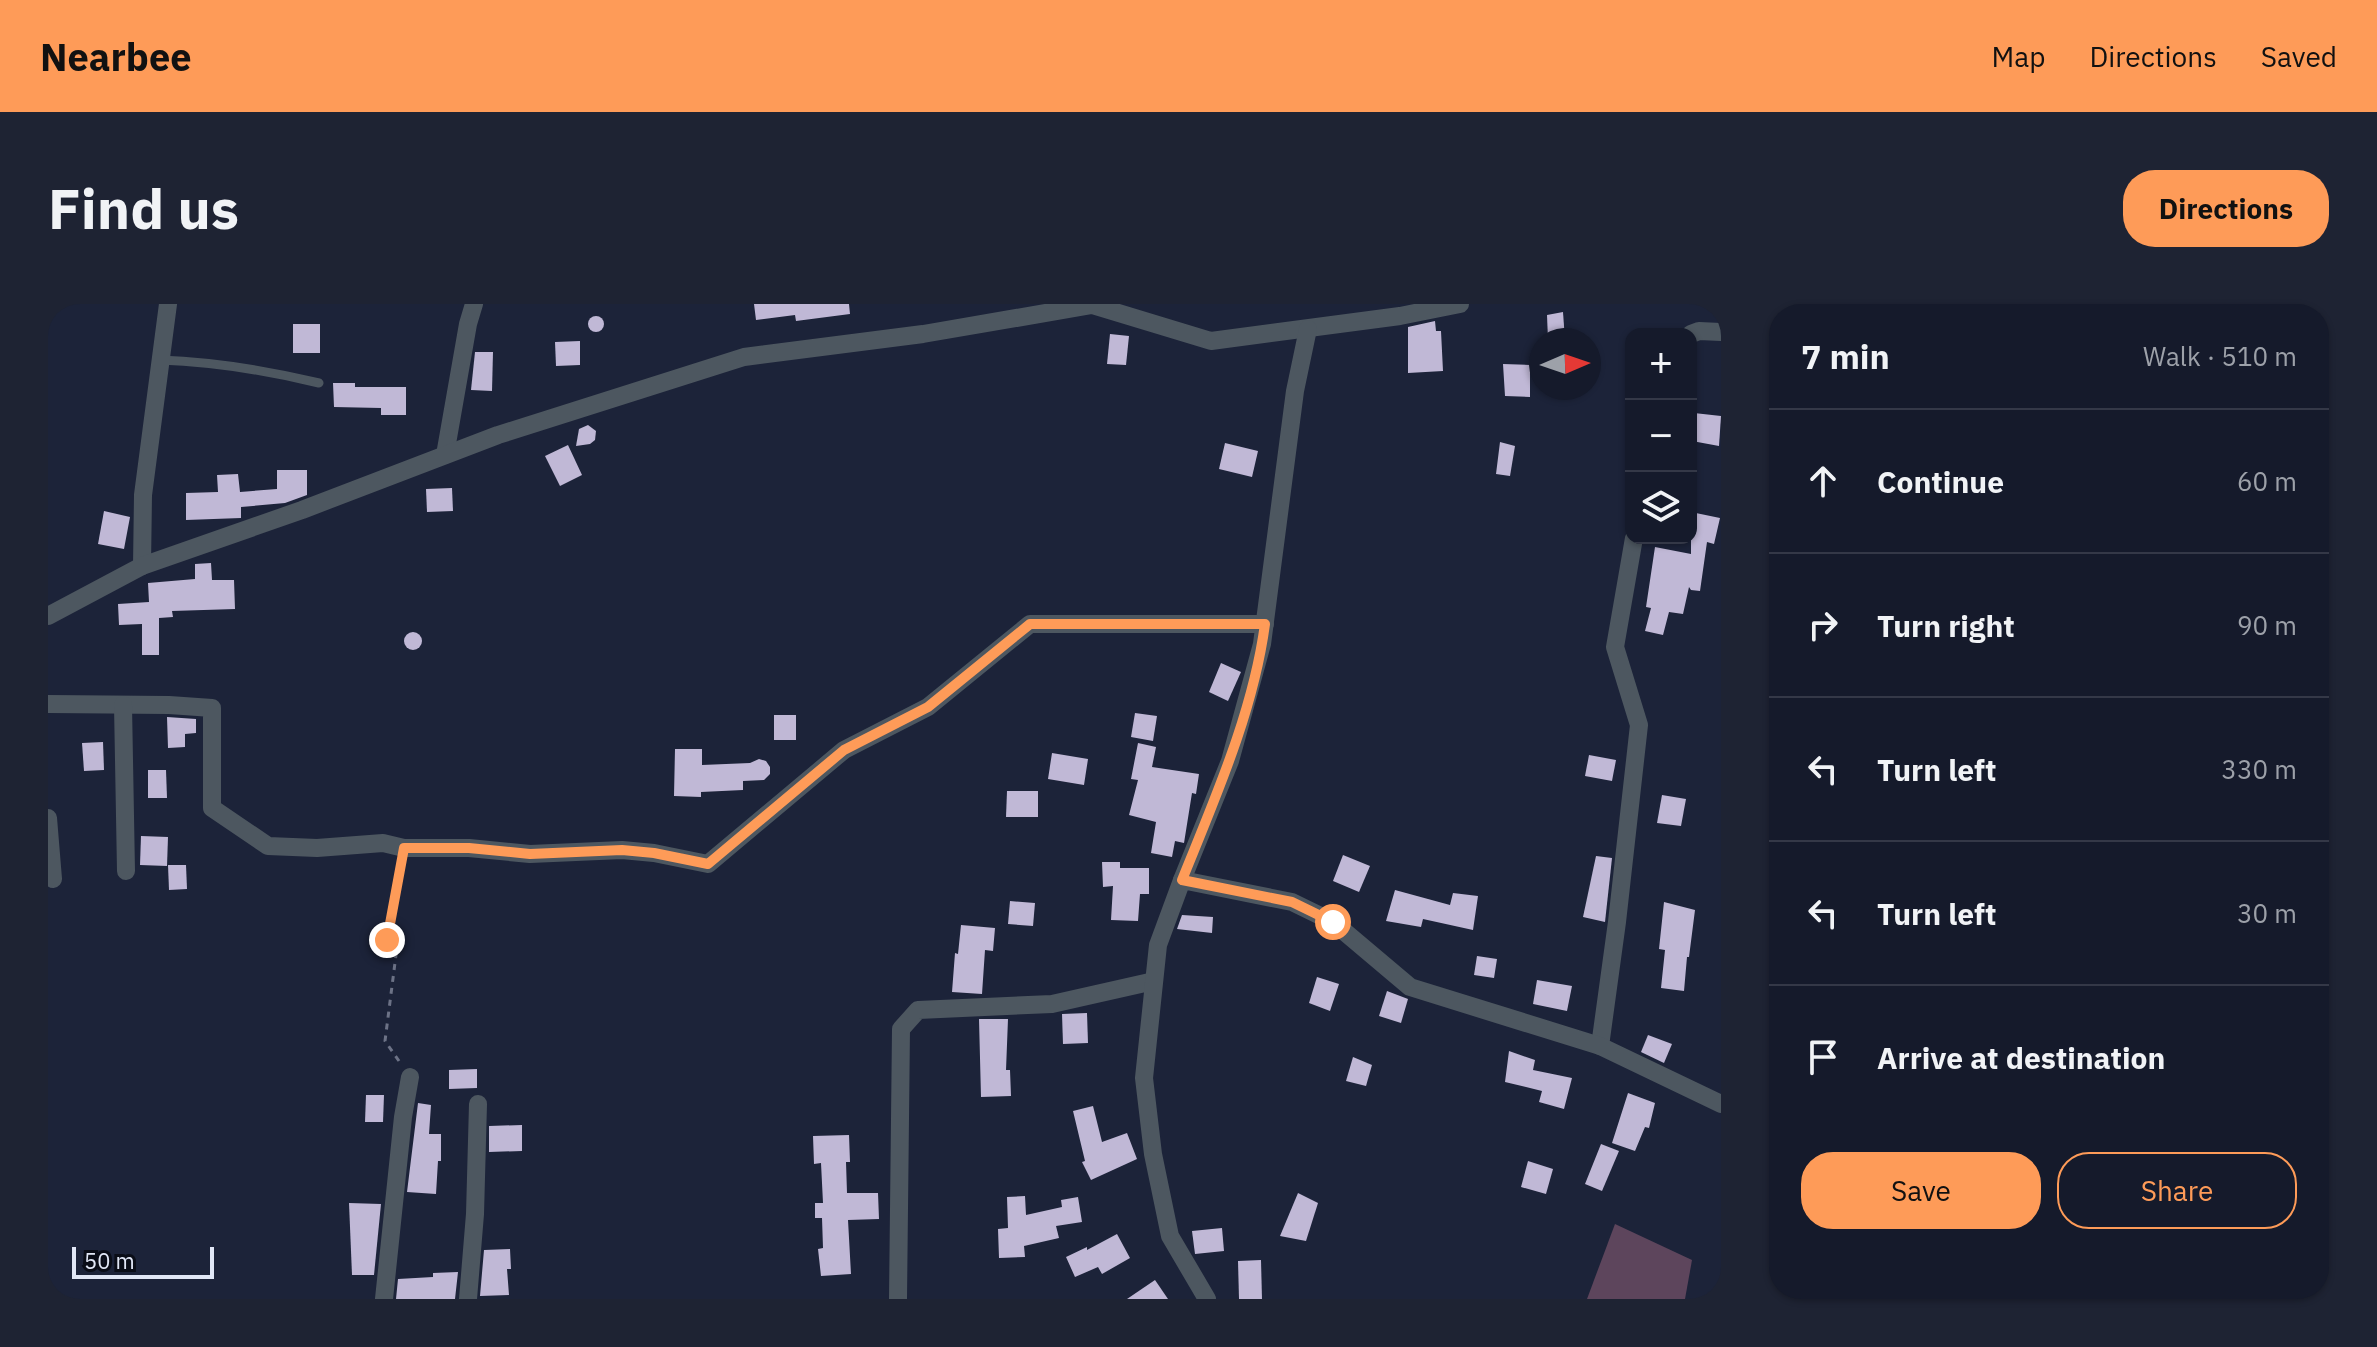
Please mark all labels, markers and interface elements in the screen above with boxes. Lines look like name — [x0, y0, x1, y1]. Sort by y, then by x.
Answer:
text: Nearbee — [40, 32, 192, 81]
text: Map — [1991, 38, 2045, 75]
text: Directions — [2089, 38, 2217, 75]
text: Saved — [2261, 38, 2337, 75]
button: Directions — [2123, 170, 2329, 247]
text: Find us — [48, 172, 239, 244]
north arrow — [1529, 328, 1601, 400]
map controls — [1625, 328, 1697, 544]
button: + — [1625, 328, 1697, 400]
text: 7 min — [1801, 334, 1890, 378]
text: Walk · 510 m — [2143, 339, 2297, 373]
button: − — [1625, 400, 1697, 472]
icon: ahead — [1801, 459, 1845, 503]
text: Continue — [1877, 462, 2004, 501]
text: 60 m — [2237, 464, 2297, 498]
button: layers — [1625, 472, 1697, 544]
icon: right — [1801, 603, 1845, 647]
text: Turn right — [1877, 606, 2015, 645]
text: 90 m — [2237, 608, 2297, 642]
icon: left — [1801, 747, 1845, 791]
text: Turn left — [1877, 750, 1996, 789]
text: 330 m — [2221, 752, 2297, 786]
icon: left — [1801, 891, 1845, 935]
text: Turn left — [1877, 894, 1996, 933]
text: 30 m — [2237, 896, 2297, 930]
route start — [1315, 904, 1351, 940]
route end — [369, 922, 405, 958]
icon: arrive — [1801, 1035, 1845, 1079]
text: Arrive at destination — [1877, 1038, 2165, 1077]
button: Save — [1801, 1152, 2041, 1229]
button: Share — [2057, 1152, 2297, 1229]
scale bar — [72, 1243, 214, 1279]
text: 50 m — [84, 1246, 135, 1275]

